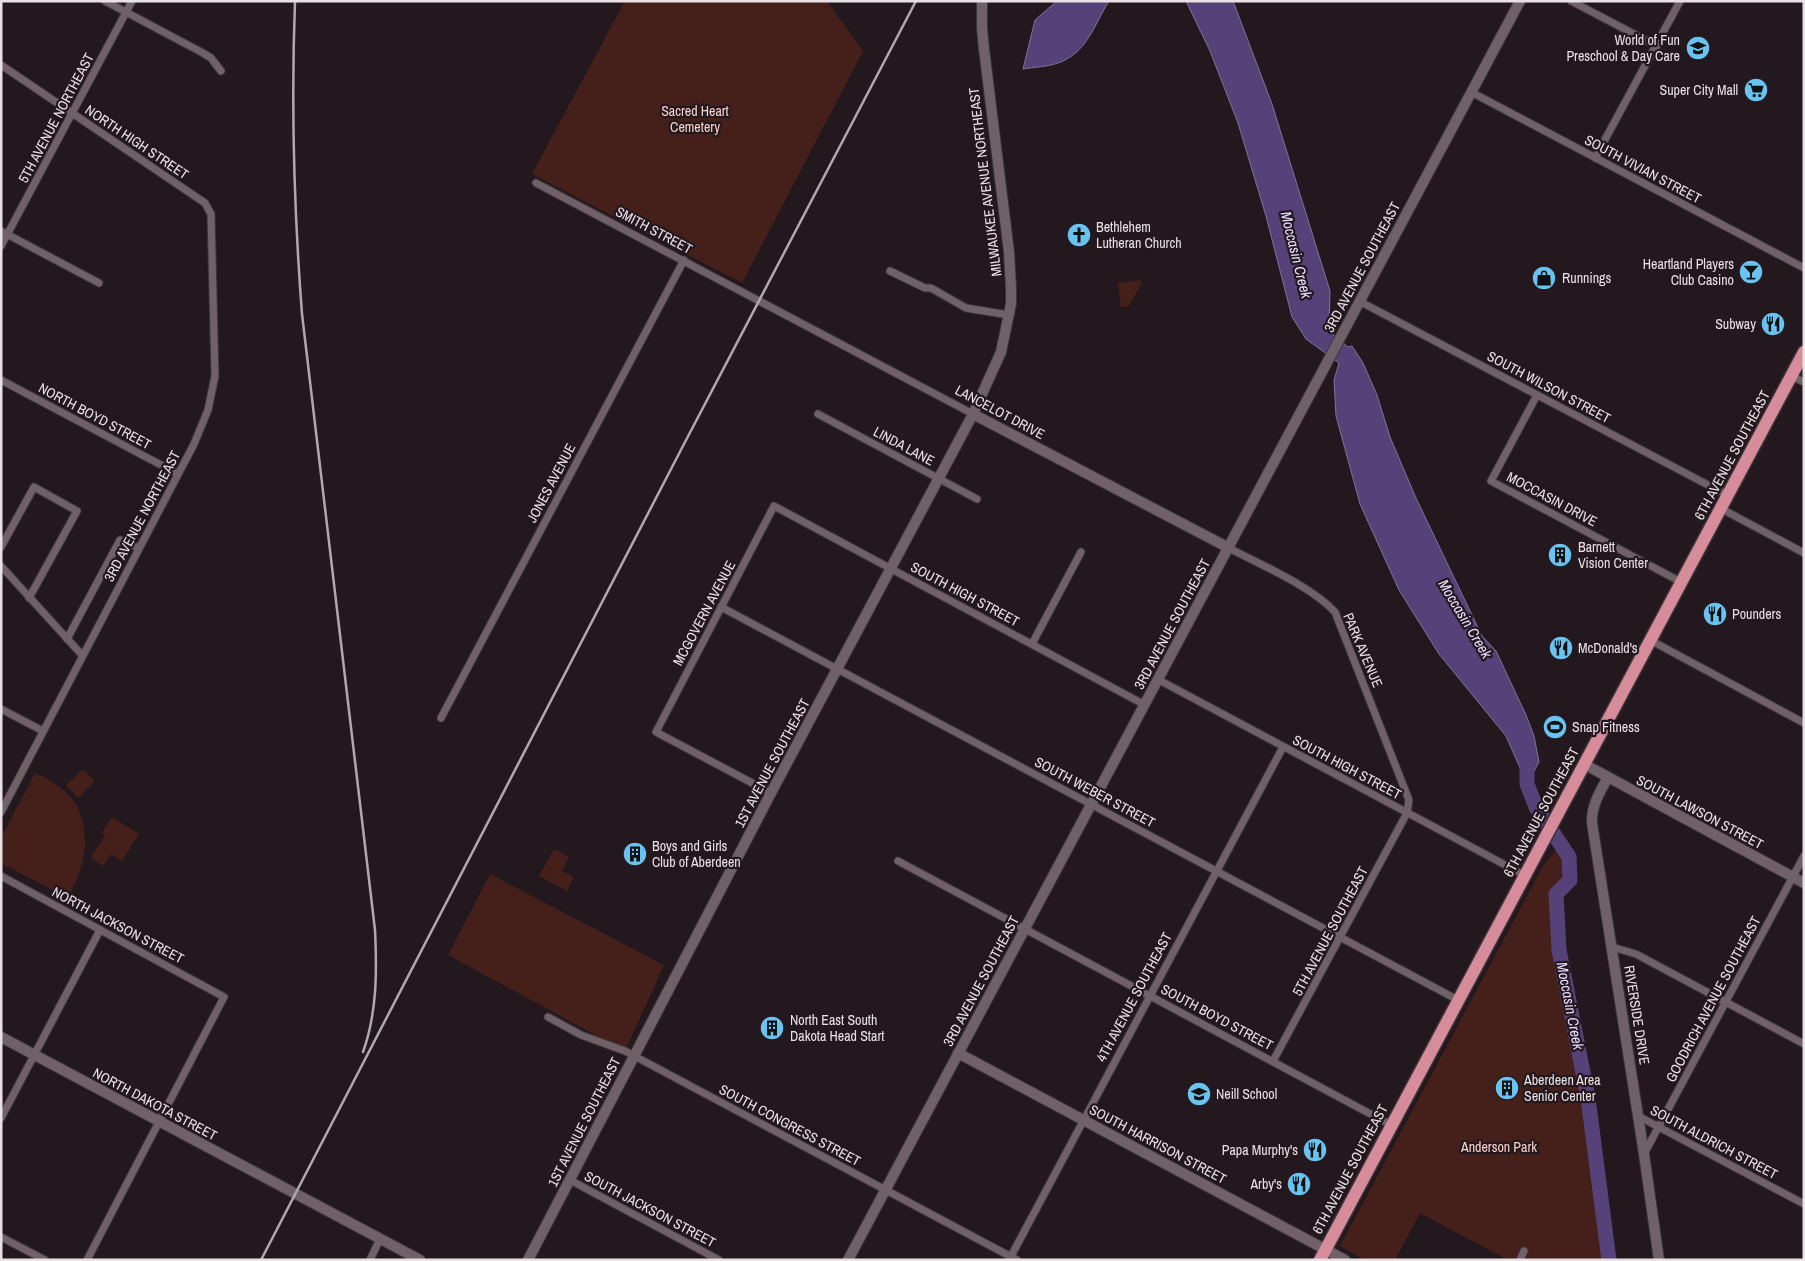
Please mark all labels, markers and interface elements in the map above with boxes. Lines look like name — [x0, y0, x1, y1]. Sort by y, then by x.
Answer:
place label: World of Fun Preschool & Day Care — [1566, 31, 1680, 65]
school or university icon: World of Fun Preschool & Day Care — [1685, 35, 1711, 61]
street label: 5TH AVENUE NORTHEAST — [14, 50, 98, 186]
supermarket icon: Super City Mall — [1743, 77, 1769, 103]
place label: Super City Mall — [1660, 81, 1738, 99]
street label: MILWAUKEE AVENUE NORTHEAST — [964, 86, 1006, 278]
street label: NORTH HIGH STREET — [82, 101, 192, 183]
park label: Sacred Heart Cemetery — [661, 102, 729, 136]
street label: SOUTH VIVIAN STREET — [1582, 131, 1704, 207]
street label: 3RD AVENUE SOUTHEAST — [1320, 199, 1404, 335]
street label: SMITH STREET — [613, 202, 695, 258]
water label: Moccasin Creek — [1276, 209, 1318, 301]
place label: Bethlehem Lutheran Church — [1096, 218, 1182, 252]
church icon: Bethlehem Lutheran Church — [1066, 222, 1092, 248]
place label: Heartland Players Club Casino — [1643, 255, 1734, 289]
bar icon: Heartland Players Club Casino — [1738, 259, 1764, 285]
shop icon: Runnings — [1531, 265, 1557, 291]
place label: Runnings — [1562, 269, 1611, 287]
restaurant icon: Subway — [1760, 311, 1786, 337]
place label: Subway — [1715, 315, 1756, 333]
street label: SOUTH WILSON STREET — [1484, 347, 1614, 427]
street label: NORTH BOYD STREET — [36, 379, 154, 453]
street label: LANCELOT DRIVE — [952, 381, 1048, 443]
street label: 6TH AVENUE SOUTHEAST — [1690, 387, 1774, 523]
street label: LINDA LANE — [870, 422, 938, 470]
street label: JONES AVENUE — [523, 440, 579, 526]
street label: 3RD AVENUE NORTHEAST — [100, 447, 184, 585]
street label: MOCCASIN DRIVE — [1504, 468, 1600, 530]
place label: Barnett Vision Center — [1578, 538, 1648, 572]
building icon: Barnett Vision Center — [1547, 542, 1573, 568]
street label: 3RD AVENUE SOUTHEAST — [1130, 556, 1214, 692]
street label: MCGOVERN AVENUE — [669, 557, 739, 669]
street label: SOUTH HIGH STREET — [908, 558, 1022, 630]
water label: Moccasin Creek — [1434, 575, 1498, 663]
restaurant icon: Pounders — [1702, 601, 1728, 627]
place label: Pounders — [1732, 605, 1781, 623]
street label: PARK AVENUE — [1339, 610, 1387, 690]
restaurant icon: McDonald's — [1548, 635, 1574, 661]
place label: McDonald's — [1578, 639, 1638, 657]
street label: 1ST AVENUE SOUTHEAST — [730, 696, 814, 830]
sports icon: Snap Fitness — [1542, 714, 1568, 740]
place label: Snap Fitness — [1572, 718, 1640, 736]
street label: SOUTH HIGH STREET — [1290, 731, 1404, 803]
street label: 6TH AVENUE SOUTHEAST — [1499, 744, 1583, 880]
street label: SOUTH WEBER STREET — [1032, 753, 1158, 831]
street label: SOUTH LAWSON STREET — [1633, 771, 1767, 853]
place label: Boys and Girls Club of Aberdeen — [652, 837, 741, 871]
building icon: Boys and Girls Club of Aberdeen — [622, 841, 648, 867]
street label: 5TH AVENUE SOUTHEAST — [1288, 863, 1372, 999]
street label: NORTH JACKSON STREET — [49, 883, 187, 967]
street label: 3RD AVENUE SOUTHEAST — [939, 913, 1023, 1049]
street label: GOODRICH AVENUE SOUTHEAST — [1662, 913, 1764, 1085]
street label: 4TH AVENUE SOUTHEAST — [1092, 929, 1176, 1065]
water label: Moccasin Creek — [1552, 960, 1589, 1052]
street label: RIVERSIDE DRIVE — [1620, 964, 1654, 1066]
street label: SOUTH BOYD STREET — [1158, 980, 1276, 1054]
place label: North East South Dakota Head Start — [790, 1011, 884, 1045]
building icon: North East South Dakota Head Start — [759, 1015, 785, 1041]
street label: 1ST AVENUE SOUTHEAST — [543, 1054, 625, 1190]
street label: NORTH DAKOTA STREET — [90, 1064, 220, 1144]
place label: Aberdeen Area Senior Center — [1523, 1071, 1601, 1105]
building icon: Aberdeen Area Senior Center — [1494, 1075, 1520, 1101]
street label: SOUTH CONGRESS STREET — [716, 1080, 864, 1170]
school or university icon: Neill School — [1186, 1081, 1212, 1107]
place label: Neill School — [1216, 1085, 1277, 1103]
street label: SOUTH HARRISON STREET — [1086, 1100, 1230, 1188]
street label: 6TH AVENUE SOUTHEAST — [1308, 1101, 1392, 1237]
street label: SOUTH ALDRICH STREET — [1647, 1101, 1781, 1183]
restaurant icon: Papa Murphy's — [1302, 1137, 1328, 1163]
park label: Anderson Park — [1460, 1138, 1537, 1156]
place label: Papa Murphy's — [1222, 1141, 1298, 1159]
street label: SOUTH JACKSON STREET — [581, 1167, 719, 1251]
restaurant icon: Arby's — [1286, 1171, 1312, 1197]
place label: Arby's — [1249, 1175, 1282, 1193]

